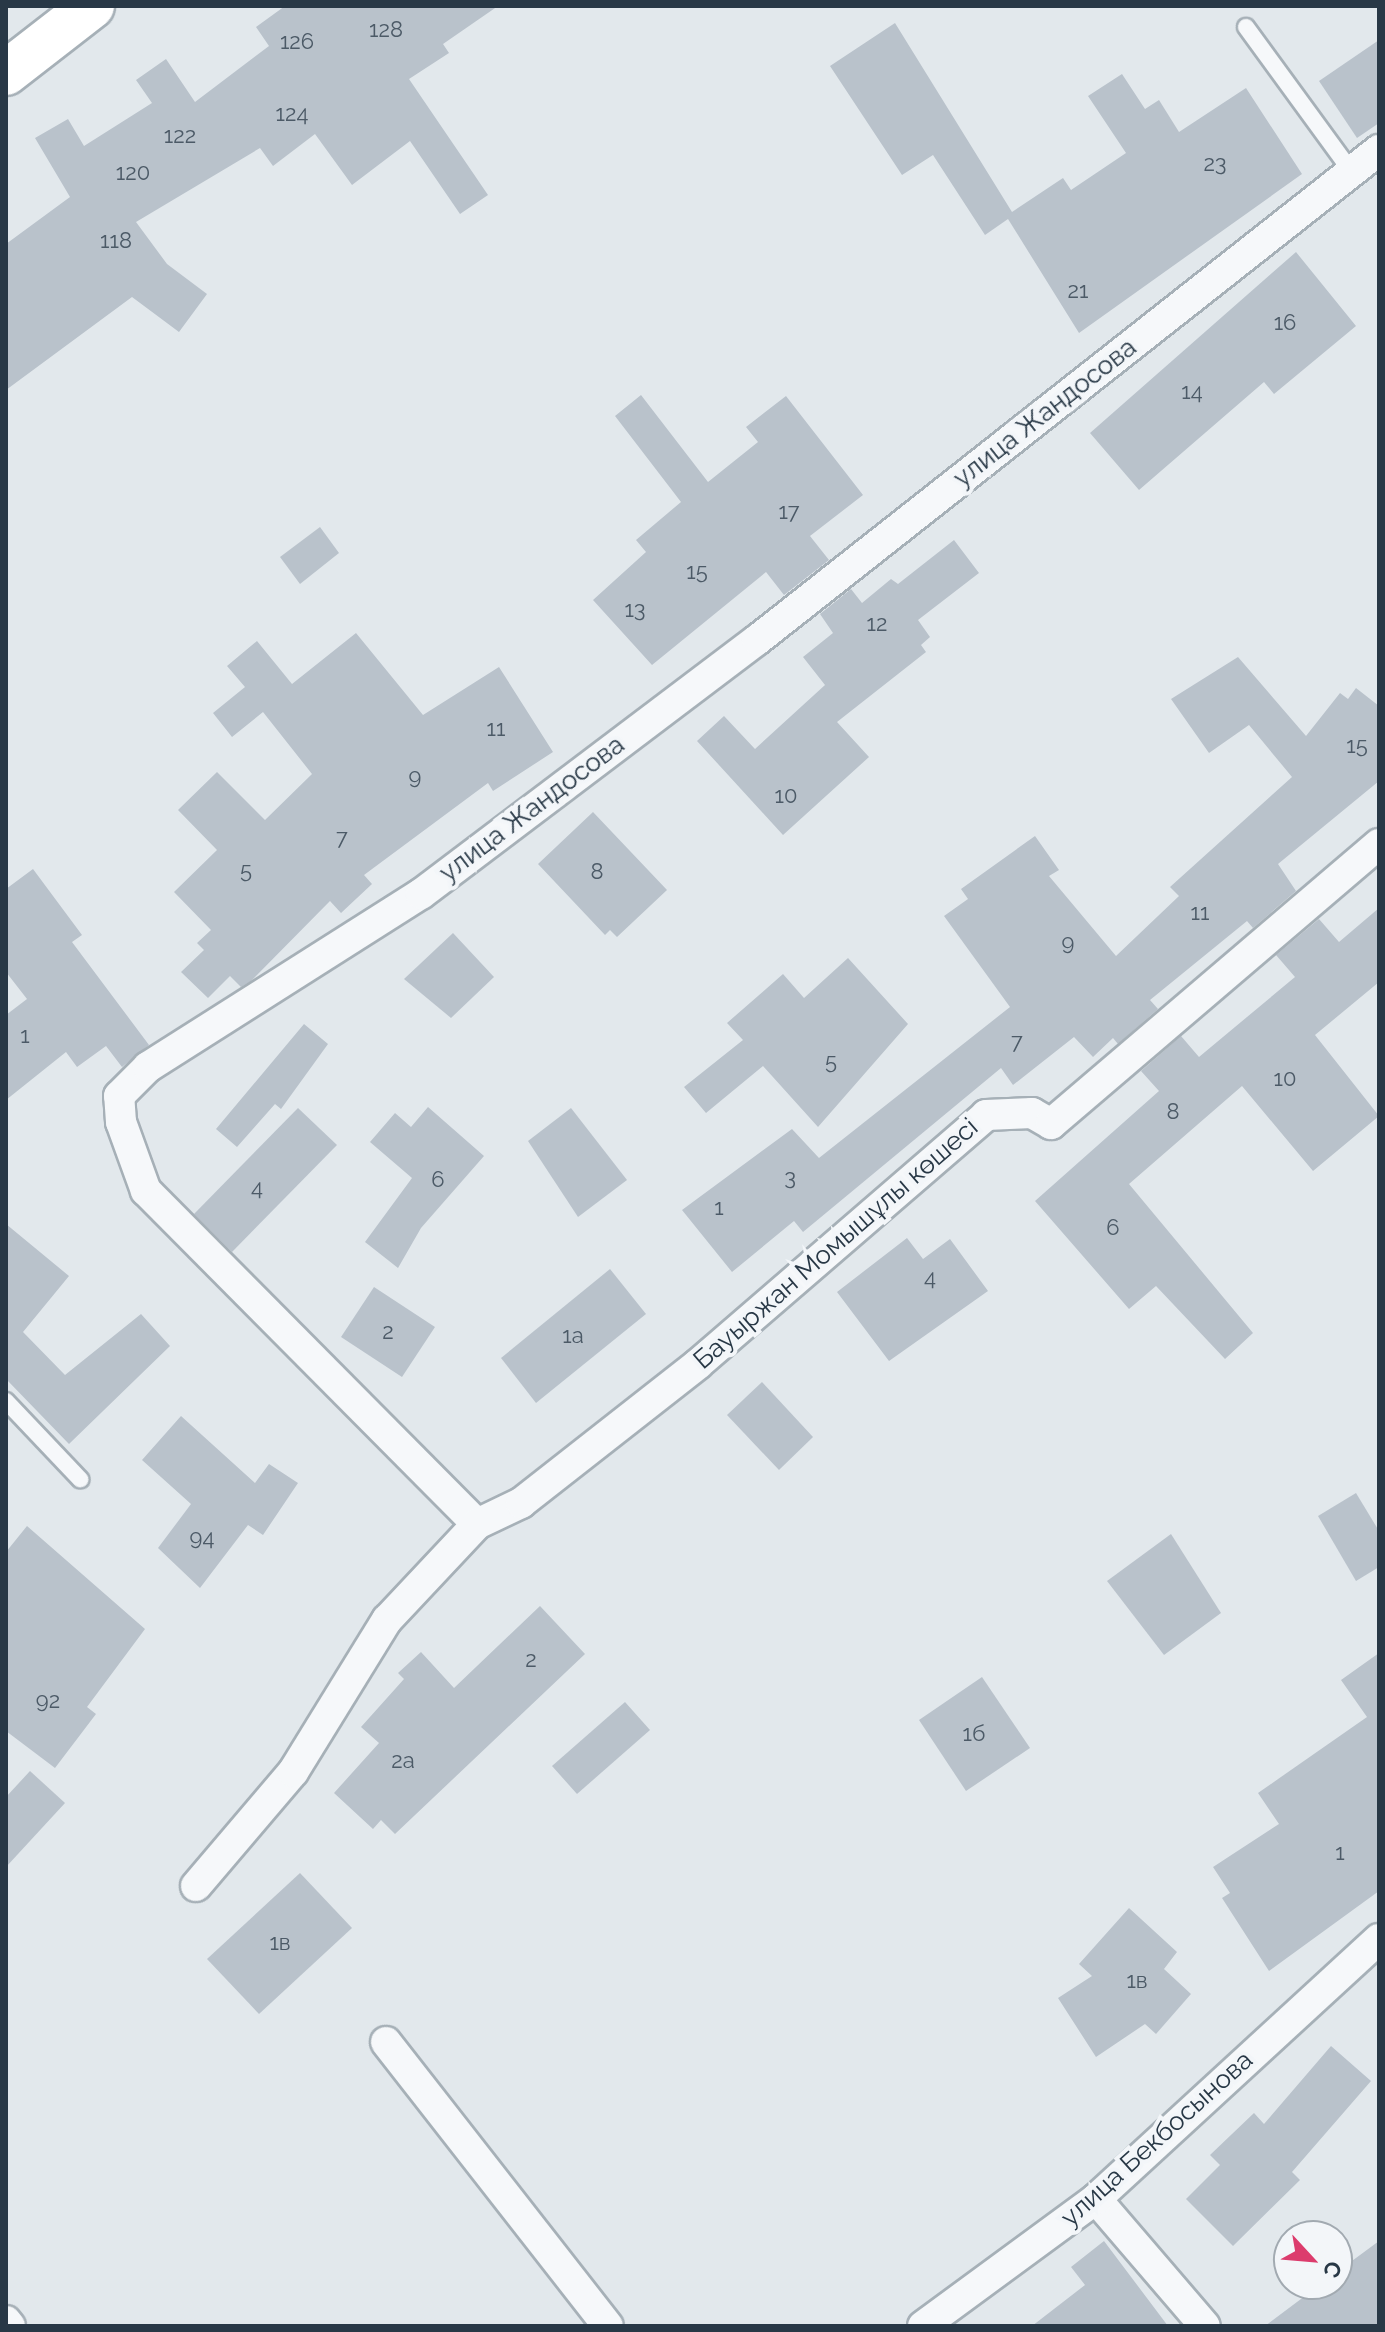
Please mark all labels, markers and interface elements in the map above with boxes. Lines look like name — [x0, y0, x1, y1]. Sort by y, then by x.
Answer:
house number: 128 — [369, 17, 403, 43]
house number: 126 — [280, 29, 314, 55]
house number: 124 — [276, 101, 308, 127]
house number: 122 — [164, 123, 196, 149]
house number: 23 — [1203, 151, 1227, 177]
house number: 120 — [116, 160, 150, 186]
house number: 118 — [100, 228, 132, 254]
house number: 21 — [1068, 278, 1088, 304]
house number: 16 — [1274, 310, 1296, 336]
street label: улица Жандосова — [947, 332, 1143, 494]
house number: 14 — [1181, 379, 1203, 405]
house number: 17 — [778, 499, 800, 525]
house number: 15 — [686, 559, 708, 585]
house number: 13 — [624, 597, 646, 623]
house number: 12 — [867, 611, 887, 637]
house number: 11 — [487, 716, 505, 742]
street label: улица Жандосова — [433, 729, 631, 889]
house number: 15 — [1346, 733, 1368, 759]
house number: 9 — [409, 764, 421, 790]
house number: 10 — [775, 783, 797, 809]
house number: 7 — [336, 825, 348, 851]
house number: 5 — [240, 858, 252, 884]
house number: 8 — [590, 859, 604, 885]
house number: 11 — [1191, 900, 1209, 926]
house number: 9 — [1062, 930, 1074, 956]
house number: 1 — [20, 1023, 30, 1049]
house number: 7 — [1011, 1029, 1023, 1055]
house number: 5 — [825, 1049, 837, 1075]
house number: 10 — [1274, 1066, 1296, 1092]
house number: 8 — [1166, 1099, 1180, 1125]
street label: Бауыржан Момышұлы көшесі — [687, 1112, 985, 1376]
house number: 3 — [784, 1165, 796, 1191]
house number: 6 — [431, 1167, 445, 1193]
house number: 4 — [251, 1175, 263, 1201]
house number: 1 — [714, 1195, 724, 1221]
house number: 6 — [1106, 1215, 1120, 1241]
house number: 4 — [924, 1265, 936, 1291]
house number: 2 — [382, 1319, 394, 1345]
house number: 1а — [562, 1323, 584, 1349]
house number: 94 — [190, 1525, 214, 1551]
house number: 2 — [525, 1647, 537, 1673]
house number: 92 — [36, 1688, 60, 1714]
house number: 1б — [963, 1721, 985, 1747]
house number: 2а — [391, 1748, 415, 1774]
house number: 1 — [1335, 1840, 1345, 1866]
house number: 1в — [269, 1930, 291, 1956]
house number: 1в — [1126, 1968, 1148, 1994]
street label: улица Бекбосынова — [1055, 2045, 1259, 2233]
north arrow — [1273, 2220, 1353, 2300]
text: С — [1318, 2257, 1348, 2282]

